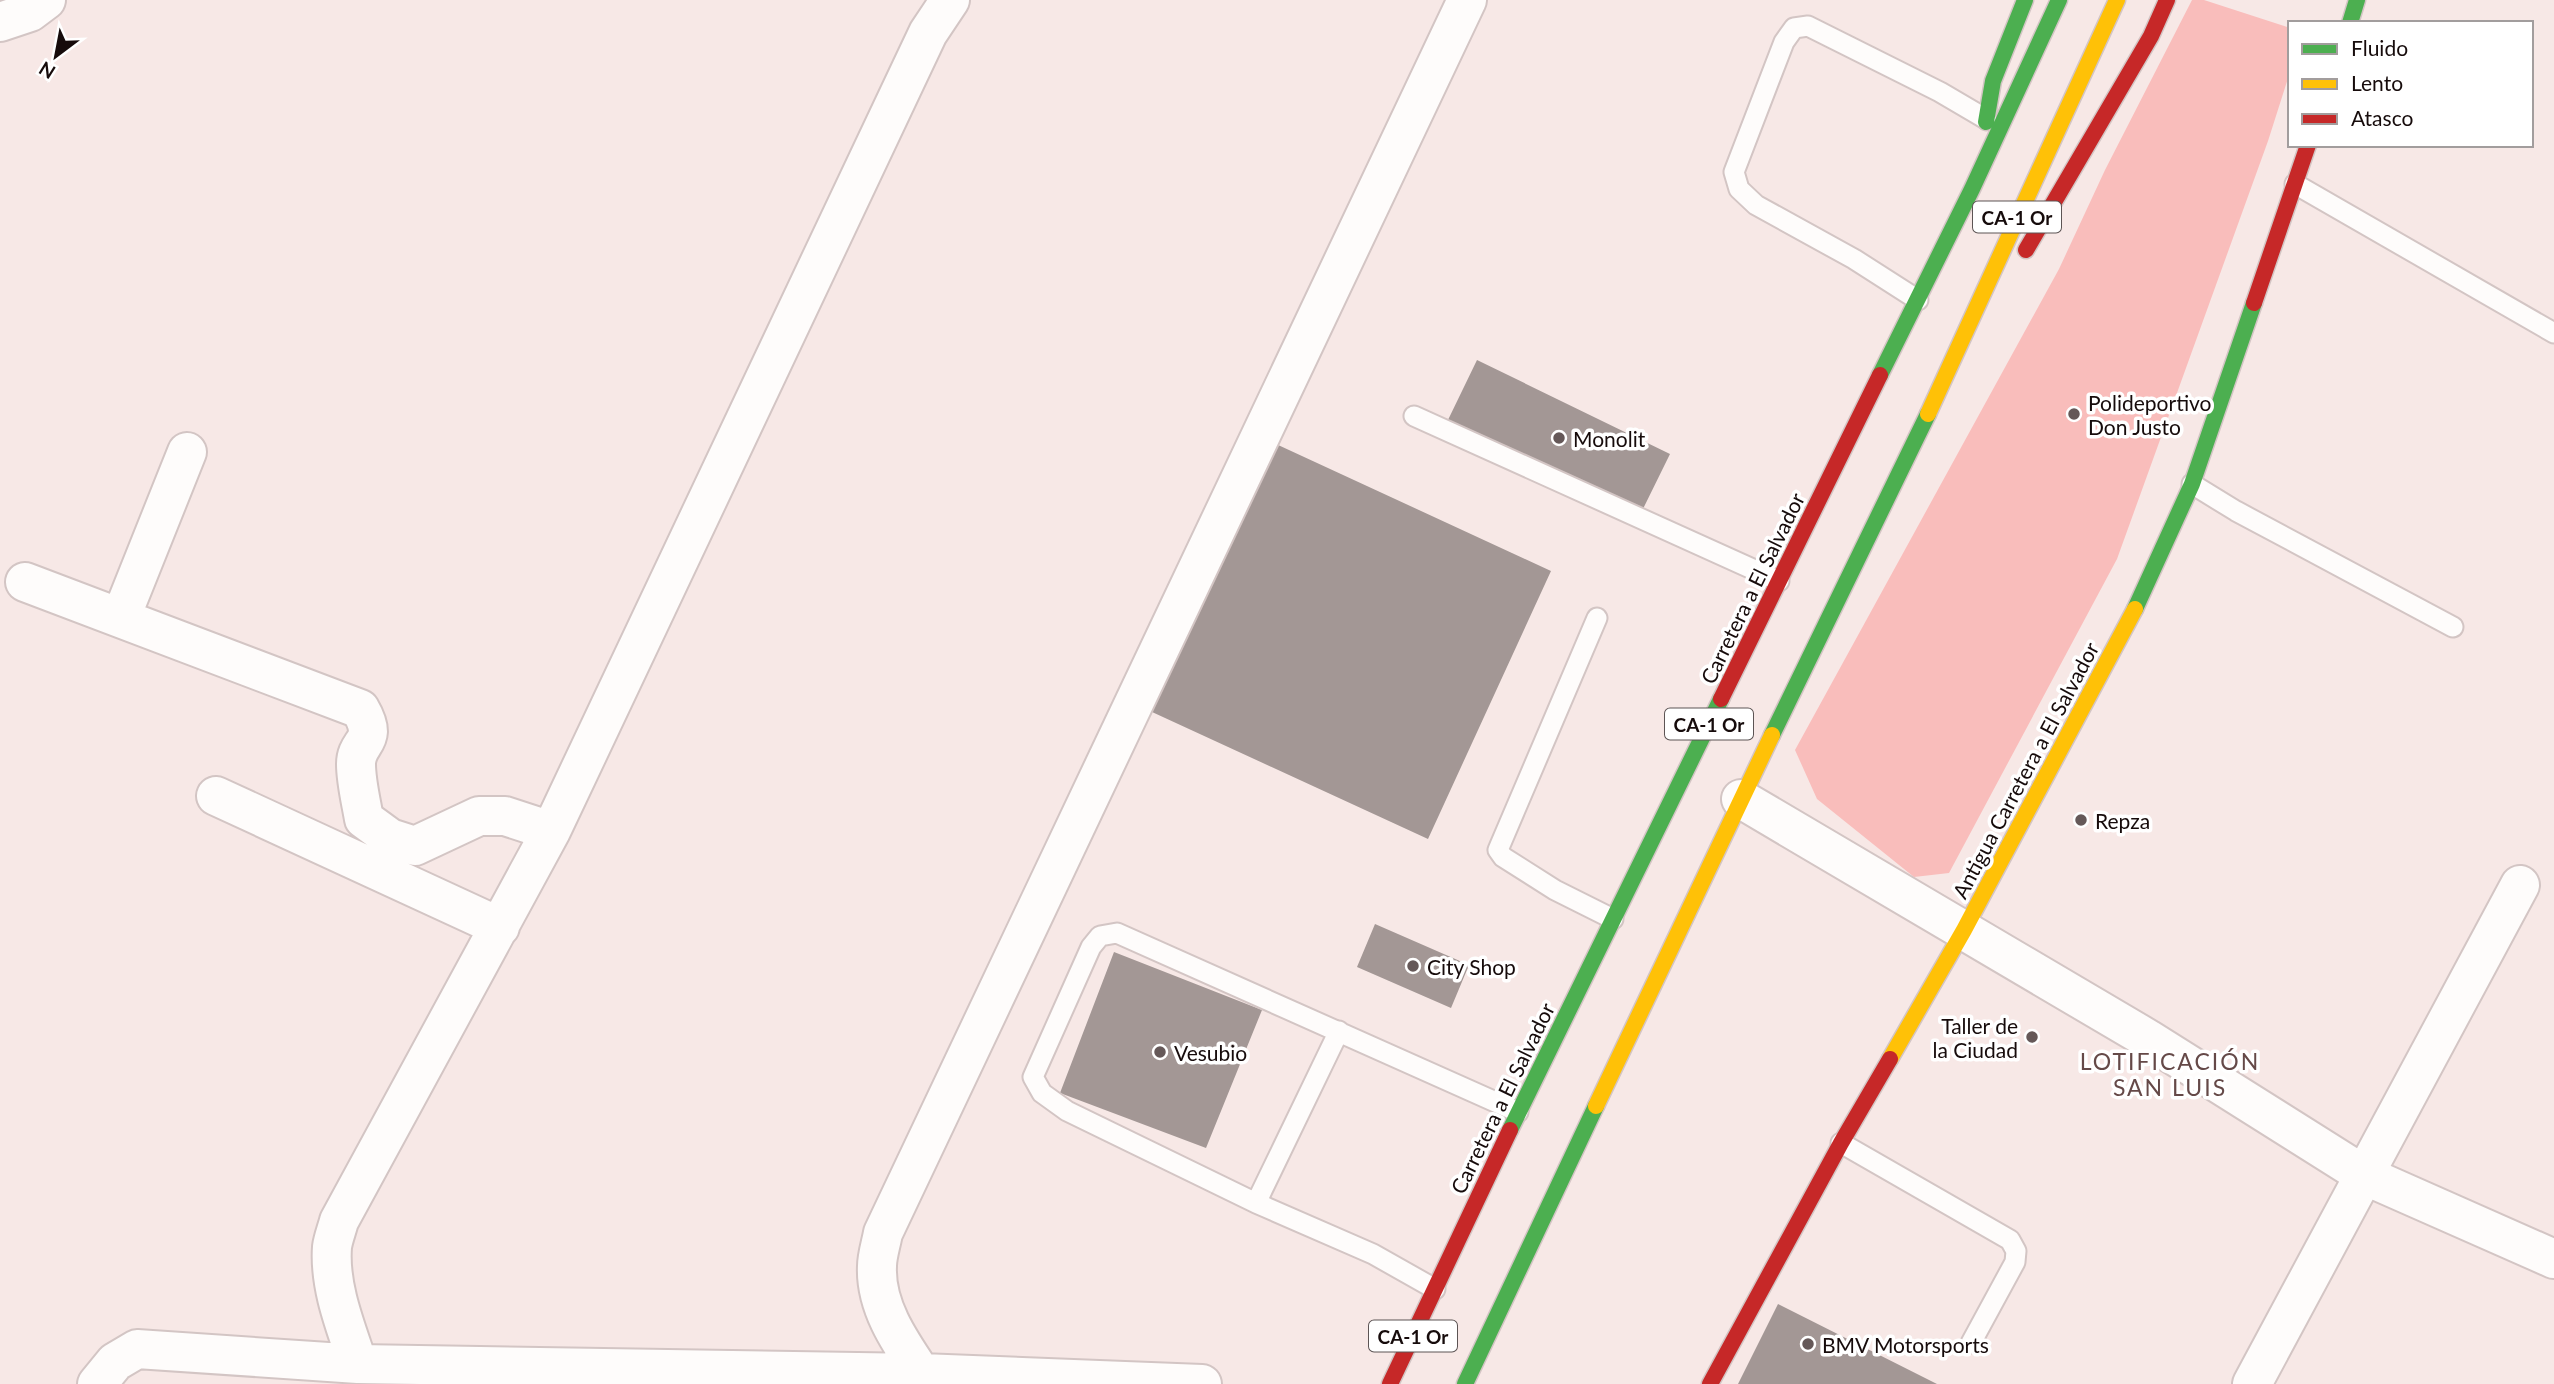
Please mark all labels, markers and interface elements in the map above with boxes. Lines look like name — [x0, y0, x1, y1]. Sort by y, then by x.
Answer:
north arrow — [21, 21, 91, 91]
legend — [2288, 21, 2533, 147]
text: Fluido — [2351, 35, 2408, 60]
text: N — [34, 57, 59, 84]
text: Lento — [2351, 70, 2403, 95]
text: Atasco — [2351, 105, 2413, 130]
road number: CA-1 Or — [1973, 202, 2061, 232]
place label: Polideportivo Don Justo — [2088, 390, 2212, 439]
marker: Polideportivo Don Justo — [2066, 406, 2082, 422]
place label: Monolit — [1573, 426, 1646, 451]
marker: Monolit — [1551, 430, 1567, 446]
street label: Carretera a El Salvador — [1695, 488, 1809, 688]
street label: Antigua Carretera a El Salvador — [1947, 637, 2103, 902]
road number: CA-1 Or — [1665, 708, 1753, 740]
place label: Repza — [2095, 808, 2150, 833]
marker: Repza — [2073, 812, 2089, 828]
place label: City Shop — [1427, 954, 1516, 979]
marker: City Shop — [1405, 958, 1421, 974]
street label: Carretera a El Salvador — [1445, 998, 1559, 1198]
place label: Taller de la Ciudad — [1932, 1013, 2018, 1062]
marker: Taller de la Ciudad — [2024, 1029, 2040, 1045]
place label: Vesubio — [1174, 1040, 1247, 1065]
marker: Vesubio — [1152, 1044, 1168, 1060]
district label: LOTIFICACIÓN SAN LUIS — [2080, 1047, 2260, 1101]
road number: CA-1 Or — [1369, 1320, 1457, 1352]
place label: BMV Motorsports — [1822, 1332, 1989, 1357]
marker: BMV Motorsports — [1800, 1336, 1816, 1352]

